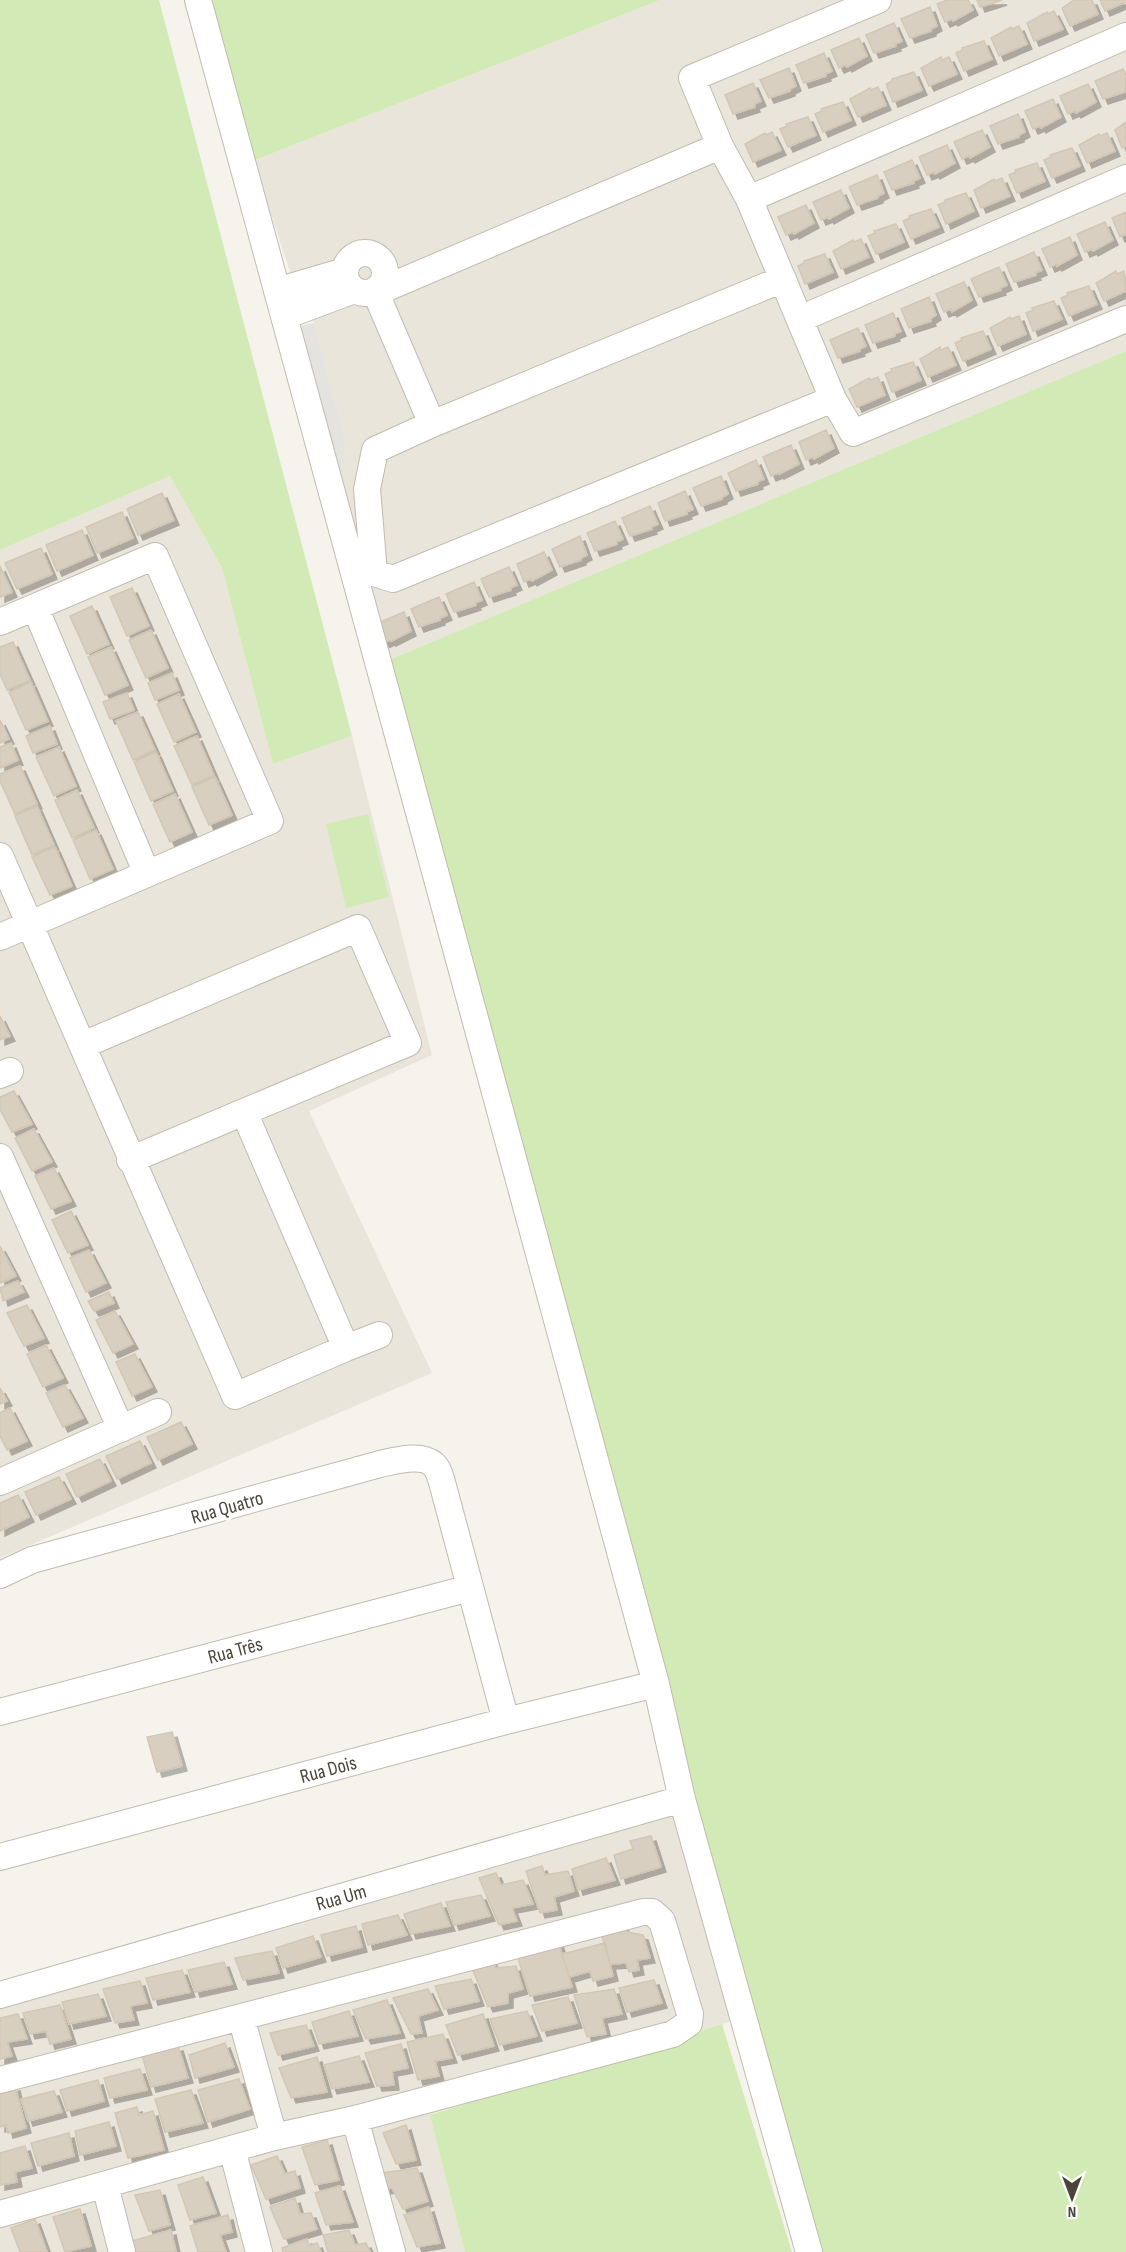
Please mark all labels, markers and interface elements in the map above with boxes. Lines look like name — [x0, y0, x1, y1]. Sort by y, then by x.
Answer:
street label: Rua Quatro — [188, 1486, 266, 1530]
street label: Rua Três — [205, 1632, 265, 1670]
street label: Rua Dois — [297, 1751, 359, 1789]
street label: Rua Um — [313, 1879, 369, 1917]
north arrow — [1042, 2168, 1102, 2228]
text: N — [1068, 2202, 1076, 2221]

